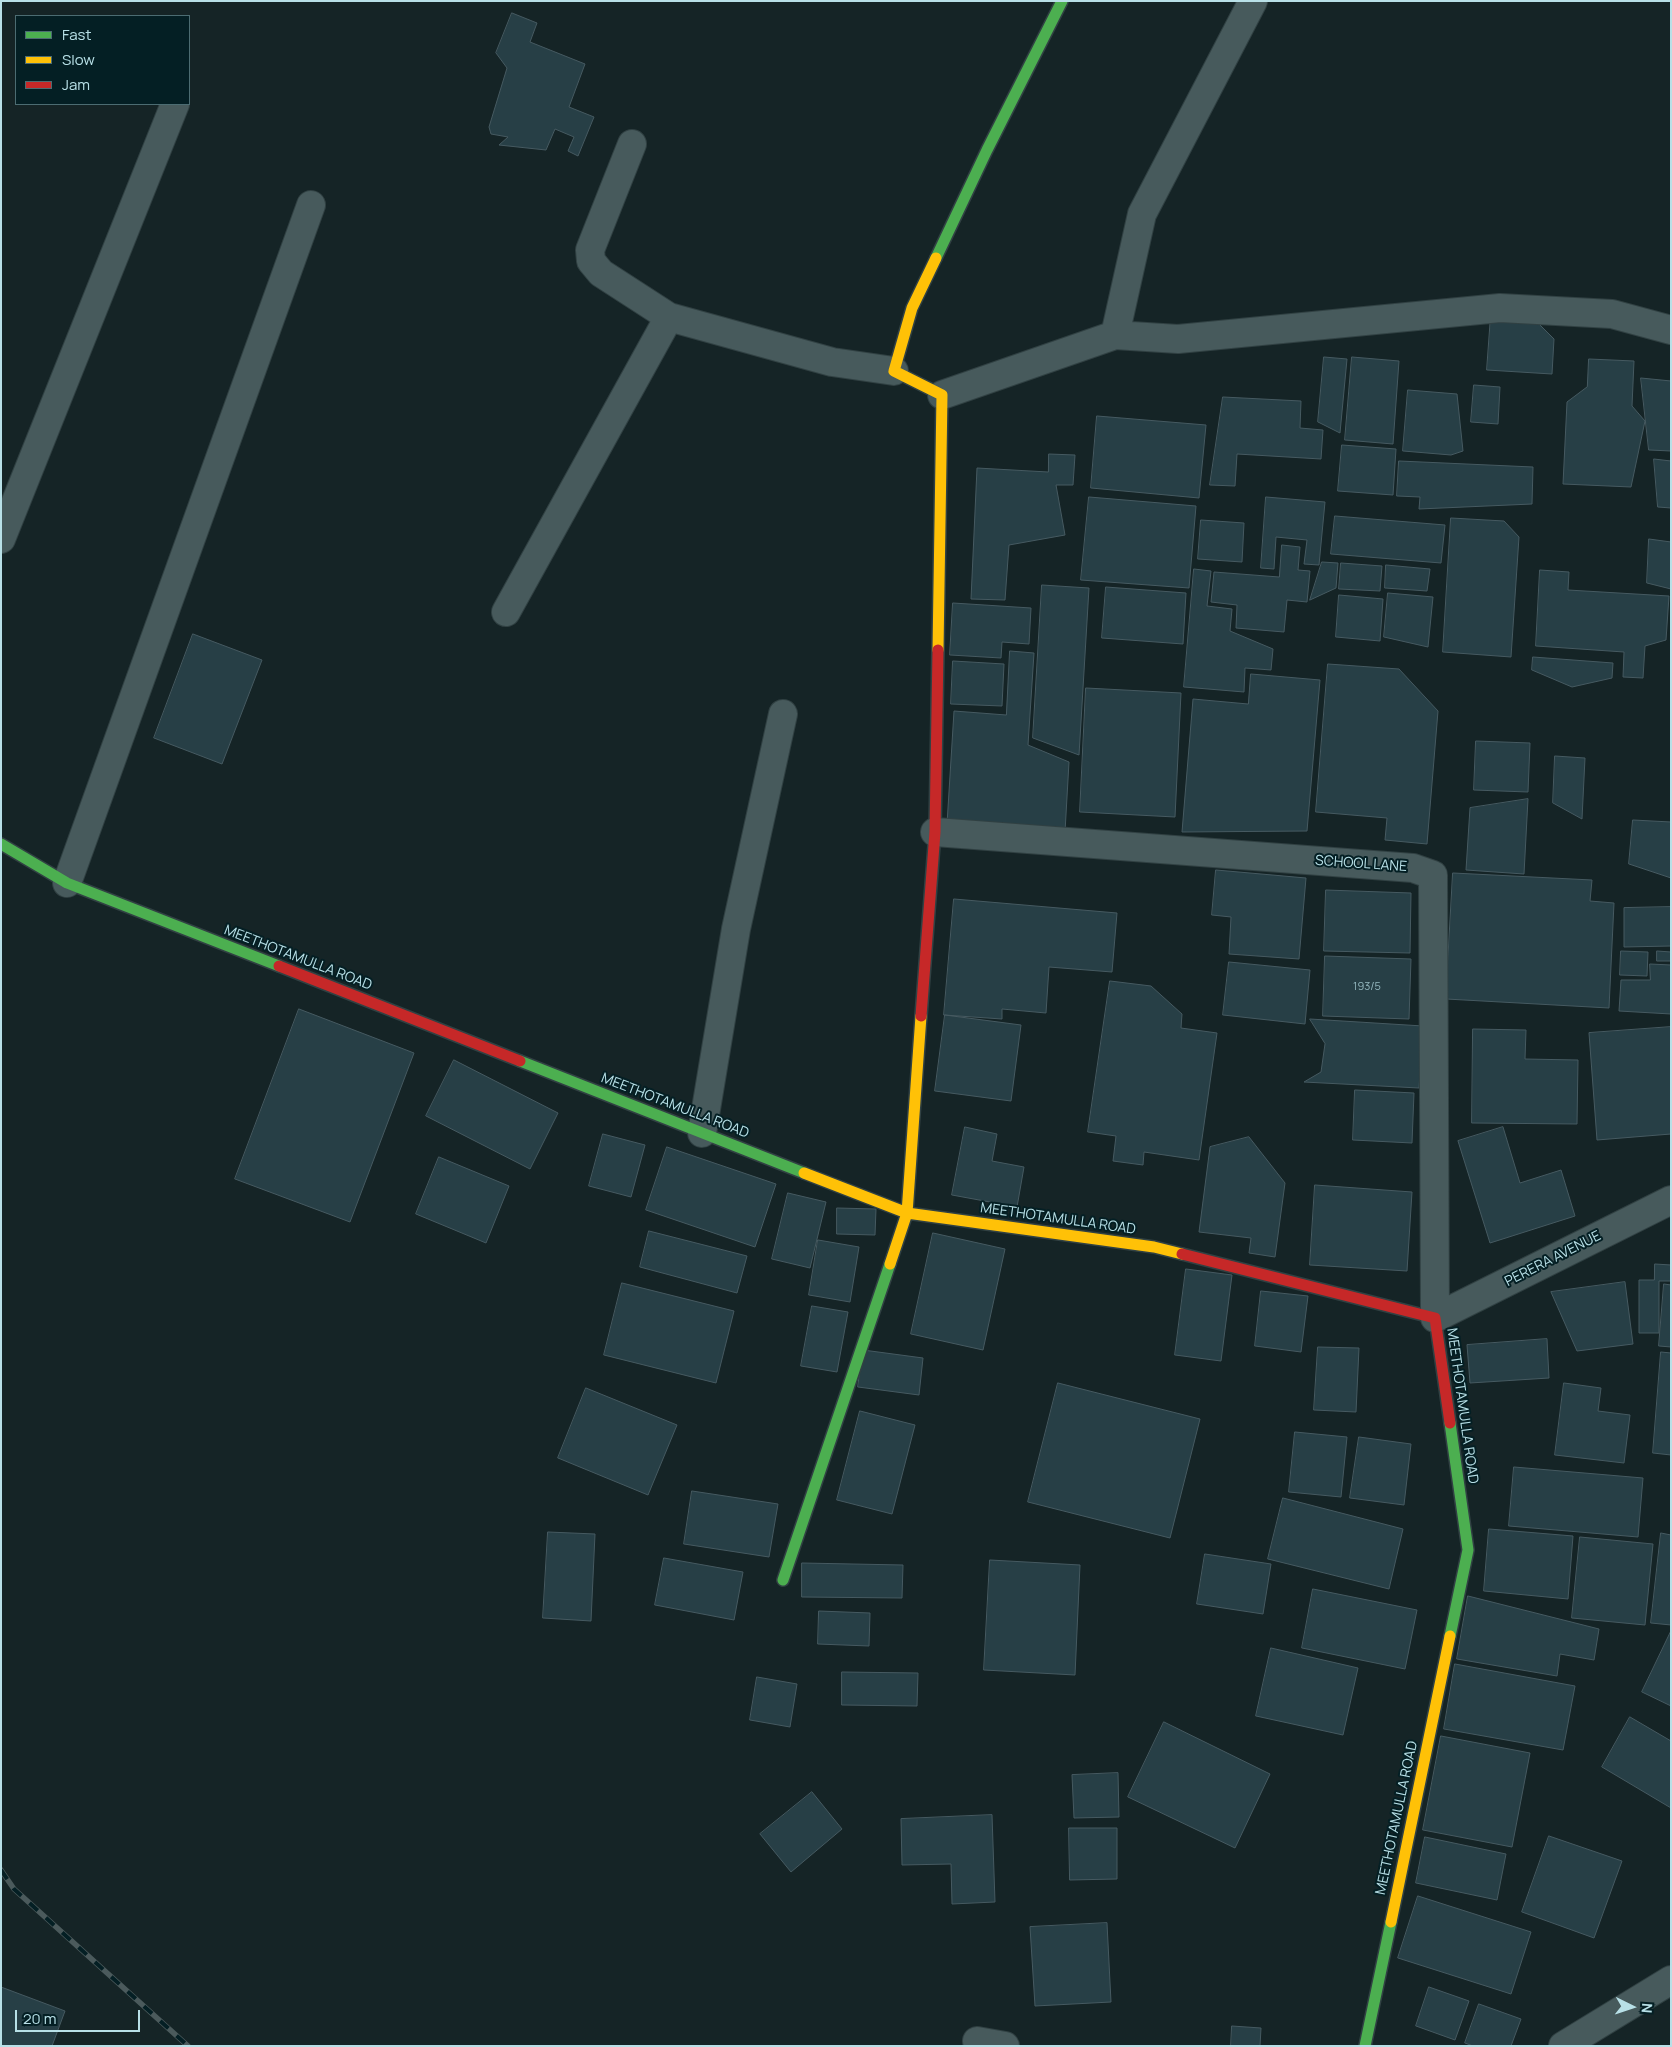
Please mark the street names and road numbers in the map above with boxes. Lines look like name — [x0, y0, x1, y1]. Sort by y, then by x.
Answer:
street label: SCHOOL LANE — [1315, 852, 1407, 876]
street label: MEETHOTAMULLA ROAD — [222, 922, 374, 994]
street label: MEETHOTAMULLA ROAD — [599, 1070, 751, 1142]
street label: MEETHOTAMULLA ROAD — [979, 1200, 1137, 1238]
street label: PERERA AVENUE — [1502, 1228, 1604, 1290]
street label: MEETHOTAMULLA ROAD — [1443, 1327, 1481, 1485]
street label: MEETHOTAMULLA ROAD — [1372, 1739, 1422, 1897]

